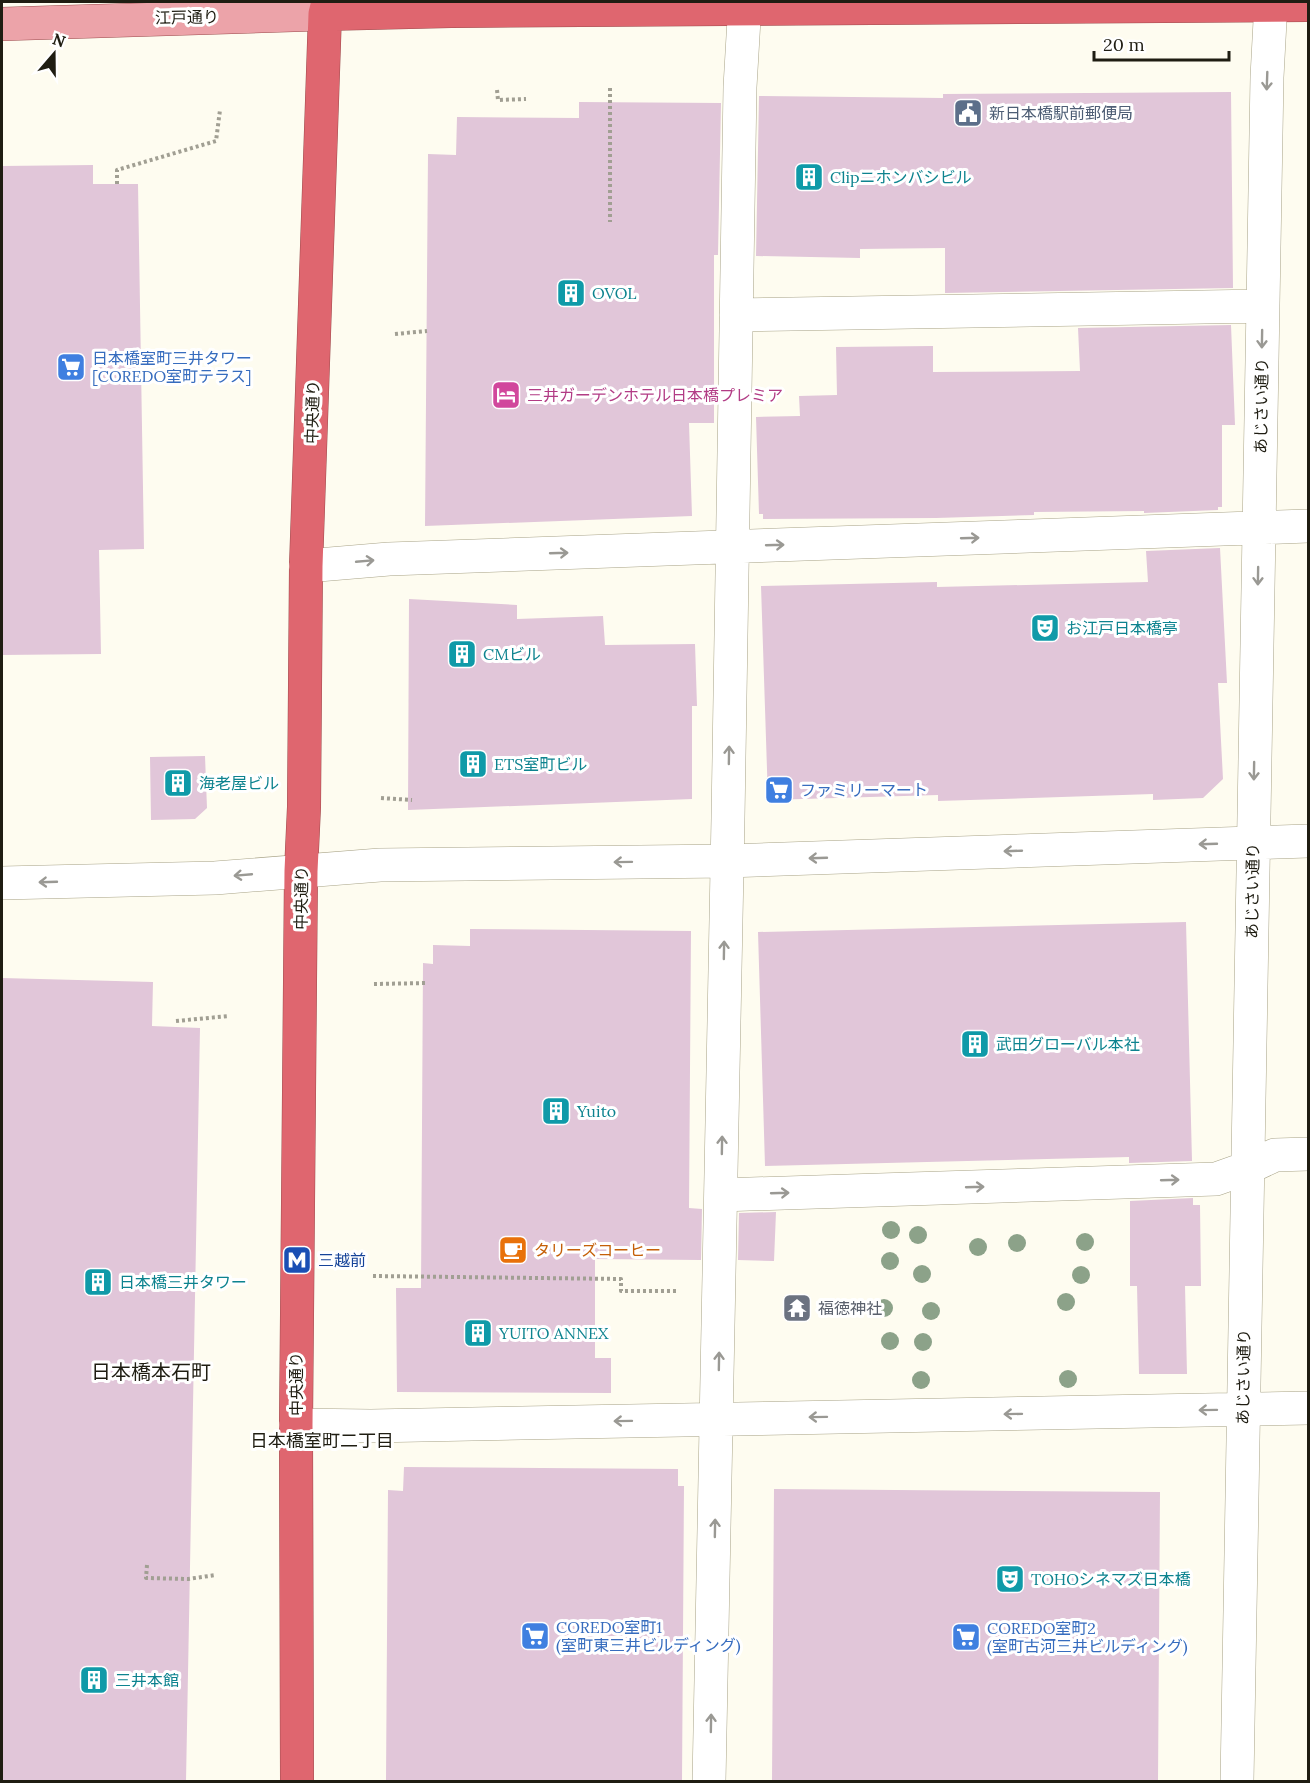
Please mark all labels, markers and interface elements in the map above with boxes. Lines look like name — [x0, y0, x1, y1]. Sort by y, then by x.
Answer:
street label: 江戸通り — [155, 6, 219, 28]
north arrow — [24, 24, 84, 84]
scale bar — [1094, 24, 1229, 62]
text: N — [50, 28, 68, 51]
text: 20 m — [1103, 33, 1145, 56]
one-way arrow — [1261, 70, 1272, 90]
public building icon: 新日本橋駅前郵便局 — [952, 97, 984, 129]
place label: 新日本橋駅前郵便局 — [989, 103, 1133, 123]
building icon: Clipニホンバシビル — [793, 161, 825, 193]
place label: Clipニホンバシビル — [830, 167, 972, 187]
building icon: OVOL — [555, 277, 587, 309]
place label: OVOL — [592, 283, 637, 303]
one-way arrow — [1256, 328, 1268, 348]
place label: 日本橋室町三井タワー [COREDO室町テラス] — [92, 348, 252, 386]
supermarket icon: 日本橋室町三井タワー [COREDO室町テラス] — [55, 351, 87, 383]
street label: あじさい通り — [1250, 358, 1272, 454]
hotel icon: 三井ガーデンホテル日本橋プレミア — [490, 379, 522, 411]
street label: 中央通り — [301, 380, 323, 444]
place label: 三井ガーデンホテル日本橋プレミア — [527, 385, 783, 405]
one-way arrow — [960, 532, 980, 544]
one-way arrow — [765, 539, 785, 551]
one-way arrow — [549, 547, 569, 558]
one-way arrow — [354, 555, 374, 566]
one-way arrow — [1252, 565, 1264, 585]
theatre icon: お江戸日本橋亭 — [1029, 612, 1061, 644]
place label: お江戸日本橋亭 — [1066, 618, 1178, 638]
building icon: CMビル — [446, 638, 478, 670]
place label: CMビル — [483, 644, 541, 664]
one-way arrow — [723, 745, 735, 765]
building icon: ETS室町ビル — [457, 748, 489, 780]
place label: ETS室町ビル — [494, 754, 587, 774]
one-way arrow — [1248, 760, 1260, 780]
building icon: 海老屋ビル — [162, 767, 194, 799]
place label: 海老屋ビル — [199, 773, 279, 793]
supermarket icon: ファミリーマート — [763, 774, 795, 806]
place label: ファミリーマート — [800, 780, 928, 800]
one-way arrow — [1199, 838, 1219, 849]
street label: あじさい通り — [1241, 843, 1263, 939]
one-way arrow — [1004, 845, 1024, 856]
one-way arrow — [809, 852, 829, 863]
one-way arrow — [614, 856, 634, 868]
street label: 中央通り — [290, 866, 312, 930]
one-way arrow — [233, 870, 253, 881]
one-way arrow — [39, 876, 59, 888]
one-way arrow — [718, 940, 730, 960]
building icon: 武田グローバル本社 — [959, 1028, 991, 1060]
place label: 武田グローバル本社 — [996, 1034, 1140, 1054]
building icon: Yuito — [540, 1095, 572, 1127]
place label: Yuito — [576, 1101, 616, 1121]
one-way arrow — [716, 1135, 728, 1155]
one-way arrow — [1159, 1175, 1179, 1186]
one-way arrow — [964, 1181, 984, 1193]
one-way arrow — [769, 1188, 789, 1199]
cafe icon: タリーズコーヒー — [497, 1234, 529, 1266]
place label: タリーズコーヒー — [534, 1240, 661, 1260]
metro station icon: 三越前 — [281, 1244, 313, 1276]
place label: 三越前 — [318, 1250, 366, 1270]
building icon: 日本橋三井タワー — [82, 1266, 114, 1298]
place label: 日本橋三井タワー — [119, 1272, 247, 1292]
temple icon: 福徳神社 — [781, 1292, 813, 1324]
place label: 福徳神社 — [818, 1298, 882, 1318]
building icon: YUITO ANNEX — [462, 1317, 494, 1349]
place label: YUITO ANNEX — [498, 1323, 609, 1343]
street label: あじさい通り — [1232, 1329, 1254, 1425]
one-way arrow — [713, 1351, 725, 1371]
street label: 中央通り — [286, 1352, 306, 1416]
district label: 日本橋本石町 — [91, 1359, 211, 1384]
one-way arrow — [1199, 1404, 1219, 1416]
one-way arrow — [1004, 1408, 1024, 1420]
one-way arrow — [809, 1412, 829, 1423]
one-way arrow — [614, 1415, 634, 1427]
district label: 日本橋室町二丁目 — [250, 1429, 394, 1452]
one-way arrow — [709, 1519, 721, 1539]
theatre icon: TOHOシネマズ日本橋 — [994, 1563, 1026, 1595]
place label: TOHOシネマズ日本橋 — [1031, 1569, 1191, 1589]
place label: COREDO室町1 (室町東三井ビルディング) — [556, 1617, 741, 1656]
place label: COREDO室町2 (室町古河三井ビルディング) — [987, 1618, 1188, 1657]
supermarket icon: COREDO室町1 (室町東三井ビルディング) — [519, 1620, 551, 1652]
supermarket icon: COREDO室町2 (室町古河三井ビルディング) — [950, 1621, 982, 1653]
building icon: 三井本館 — [78, 1664, 110, 1696]
place label: 三井本館 — [115, 1670, 179, 1690]
one-way arrow — [705, 1714, 717, 1734]

